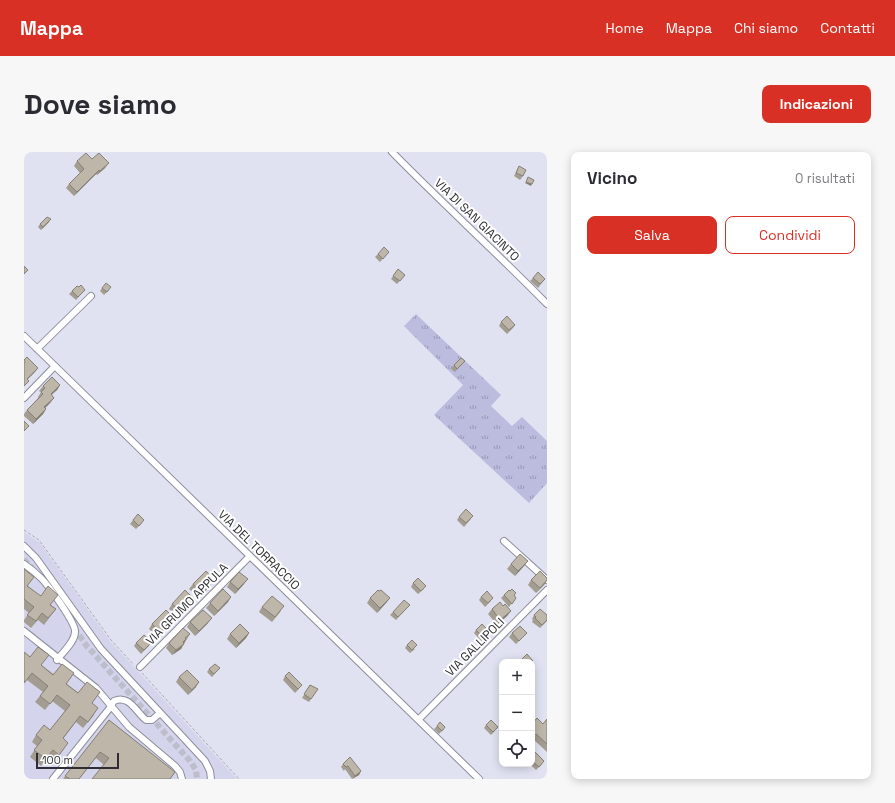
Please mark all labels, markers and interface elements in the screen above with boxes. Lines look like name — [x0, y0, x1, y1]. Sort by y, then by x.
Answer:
text: Mappa — [20, 16, 83, 41]
text: Home — [606, 19, 644, 37]
text: Mappa — [666, 19, 712, 37]
text: Chi siamo — [734, 19, 798, 37]
text: Contatti — [820, 19, 875, 37]
button: Indicazioni — [762, 85, 871, 123]
text: Dove siamo — [24, 86, 177, 122]
text: Vicino — [587, 167, 637, 189]
text: 0 risultati — [795, 170, 855, 187]
street label: VIA DI SAN GIACINTO — [431, 175, 523, 265]
button: Salva — [587, 216, 717, 254]
button: Condividi — [725, 216, 855, 254]
street label: VIA DEL TORRACCIO — [215, 507, 303, 593]
street label: VIA GRUMO APPULA — [143, 559, 232, 648]
street label: VIA GALLIPOLI — [442, 614, 508, 680]
map controls — [499, 659, 535, 767]
button: + — [499, 659, 535, 695]
button: − — [499, 695, 535, 731]
button: locate — [499, 731, 535, 767]
scale bar — [36, 751, 119, 770]
text: 100 m — [42, 753, 73, 767]

